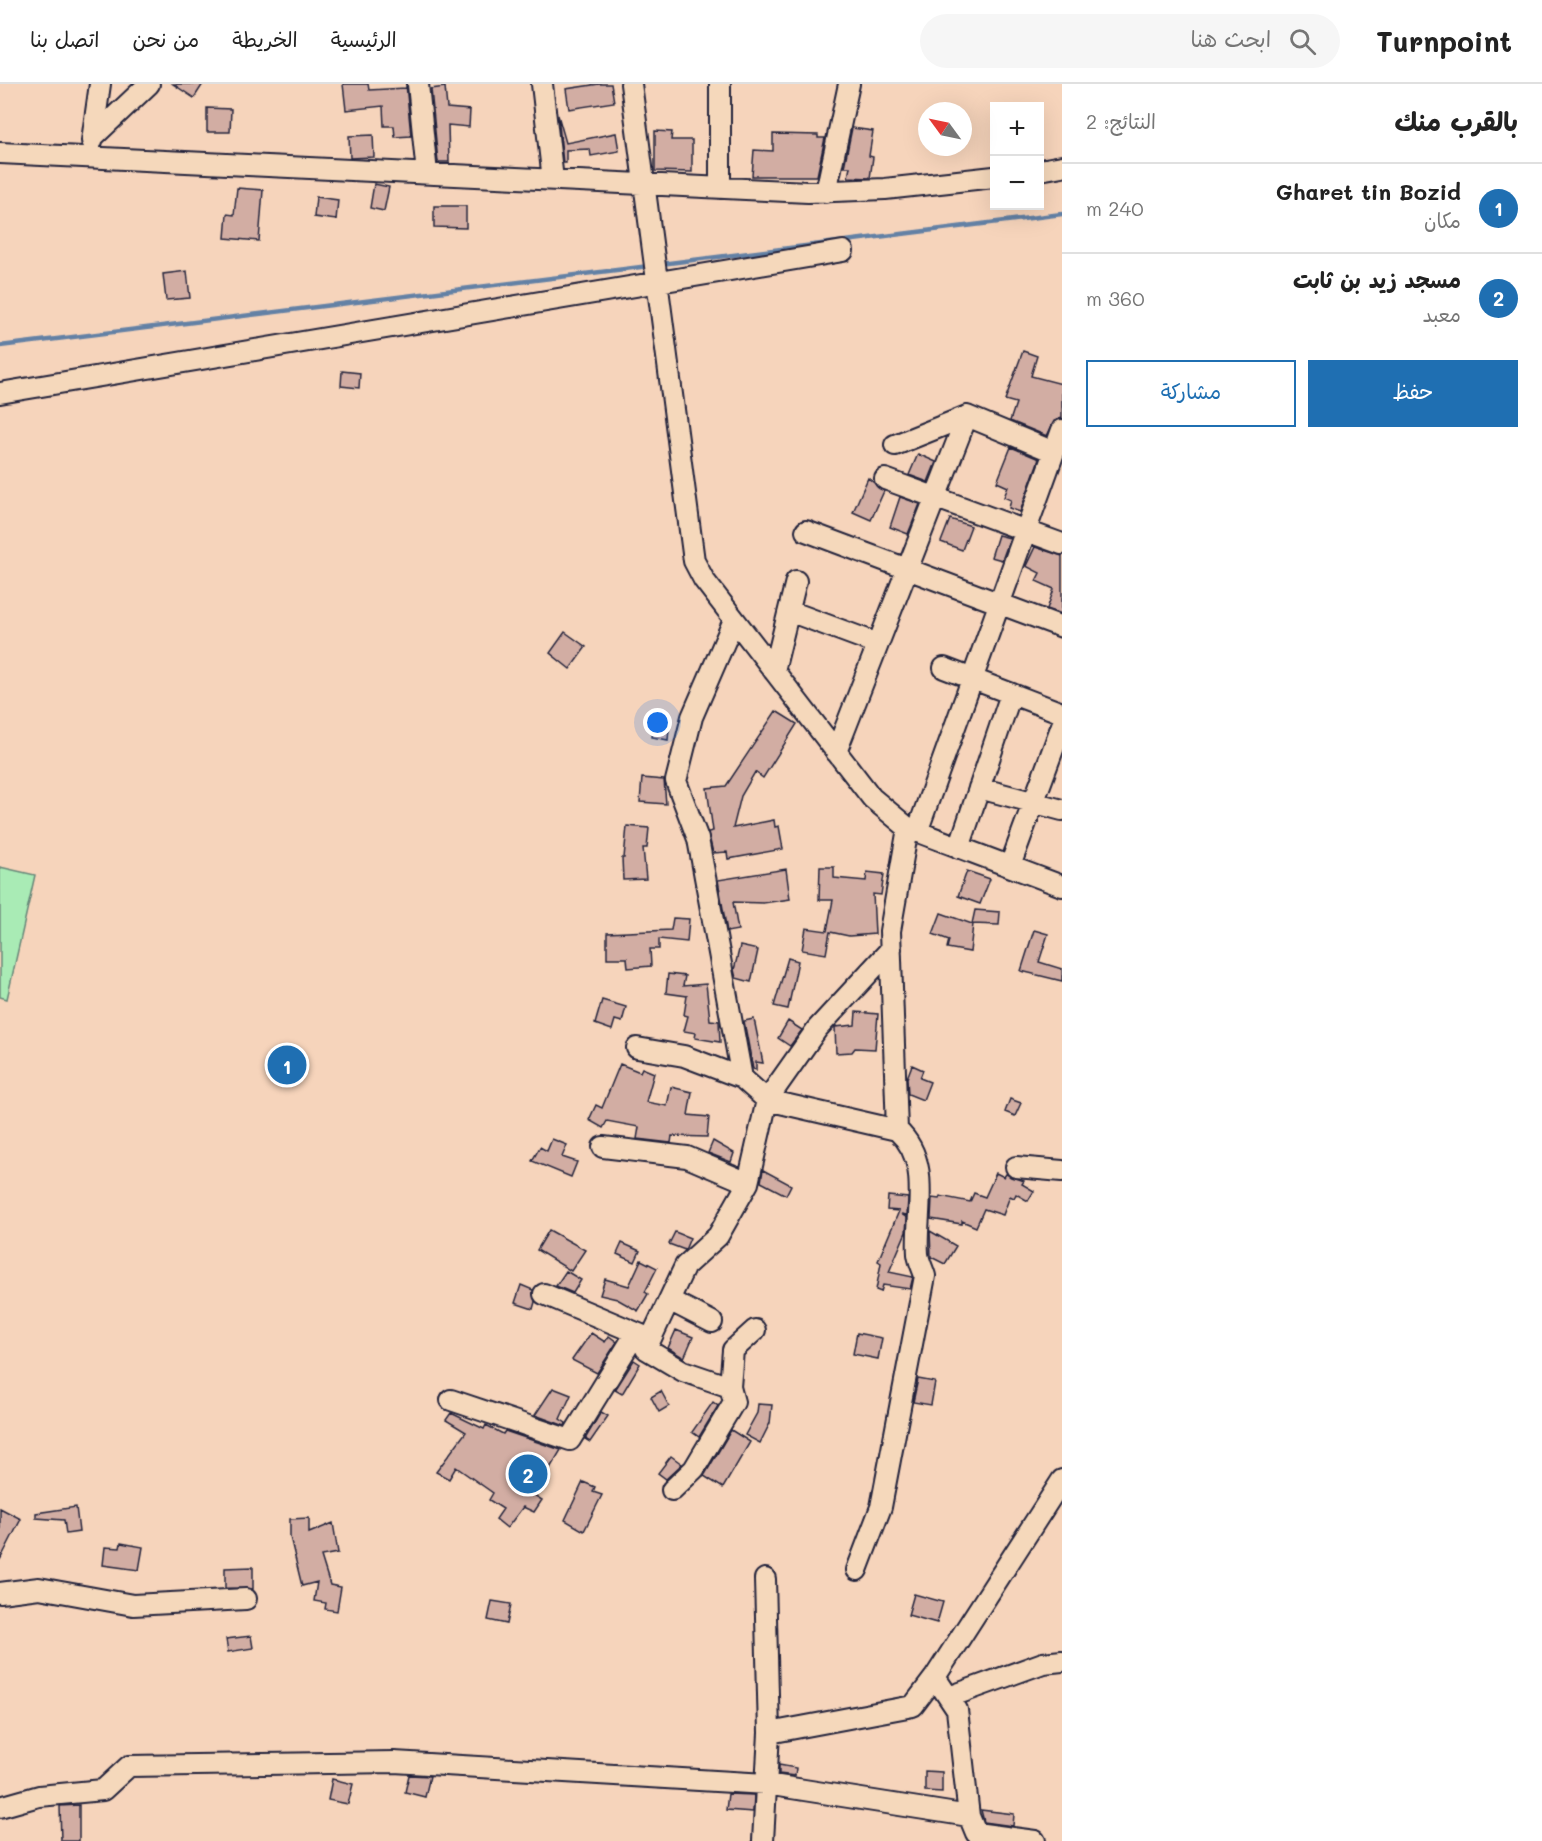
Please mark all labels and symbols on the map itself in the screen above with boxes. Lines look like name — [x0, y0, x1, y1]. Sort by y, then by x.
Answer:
north arrow — [918, 102, 972, 156]
your location — [643, 708, 672, 737]
pin: 1 — [268, 1042, 306, 1088]
pin: 2 — [508, 1452, 548, 1496]

